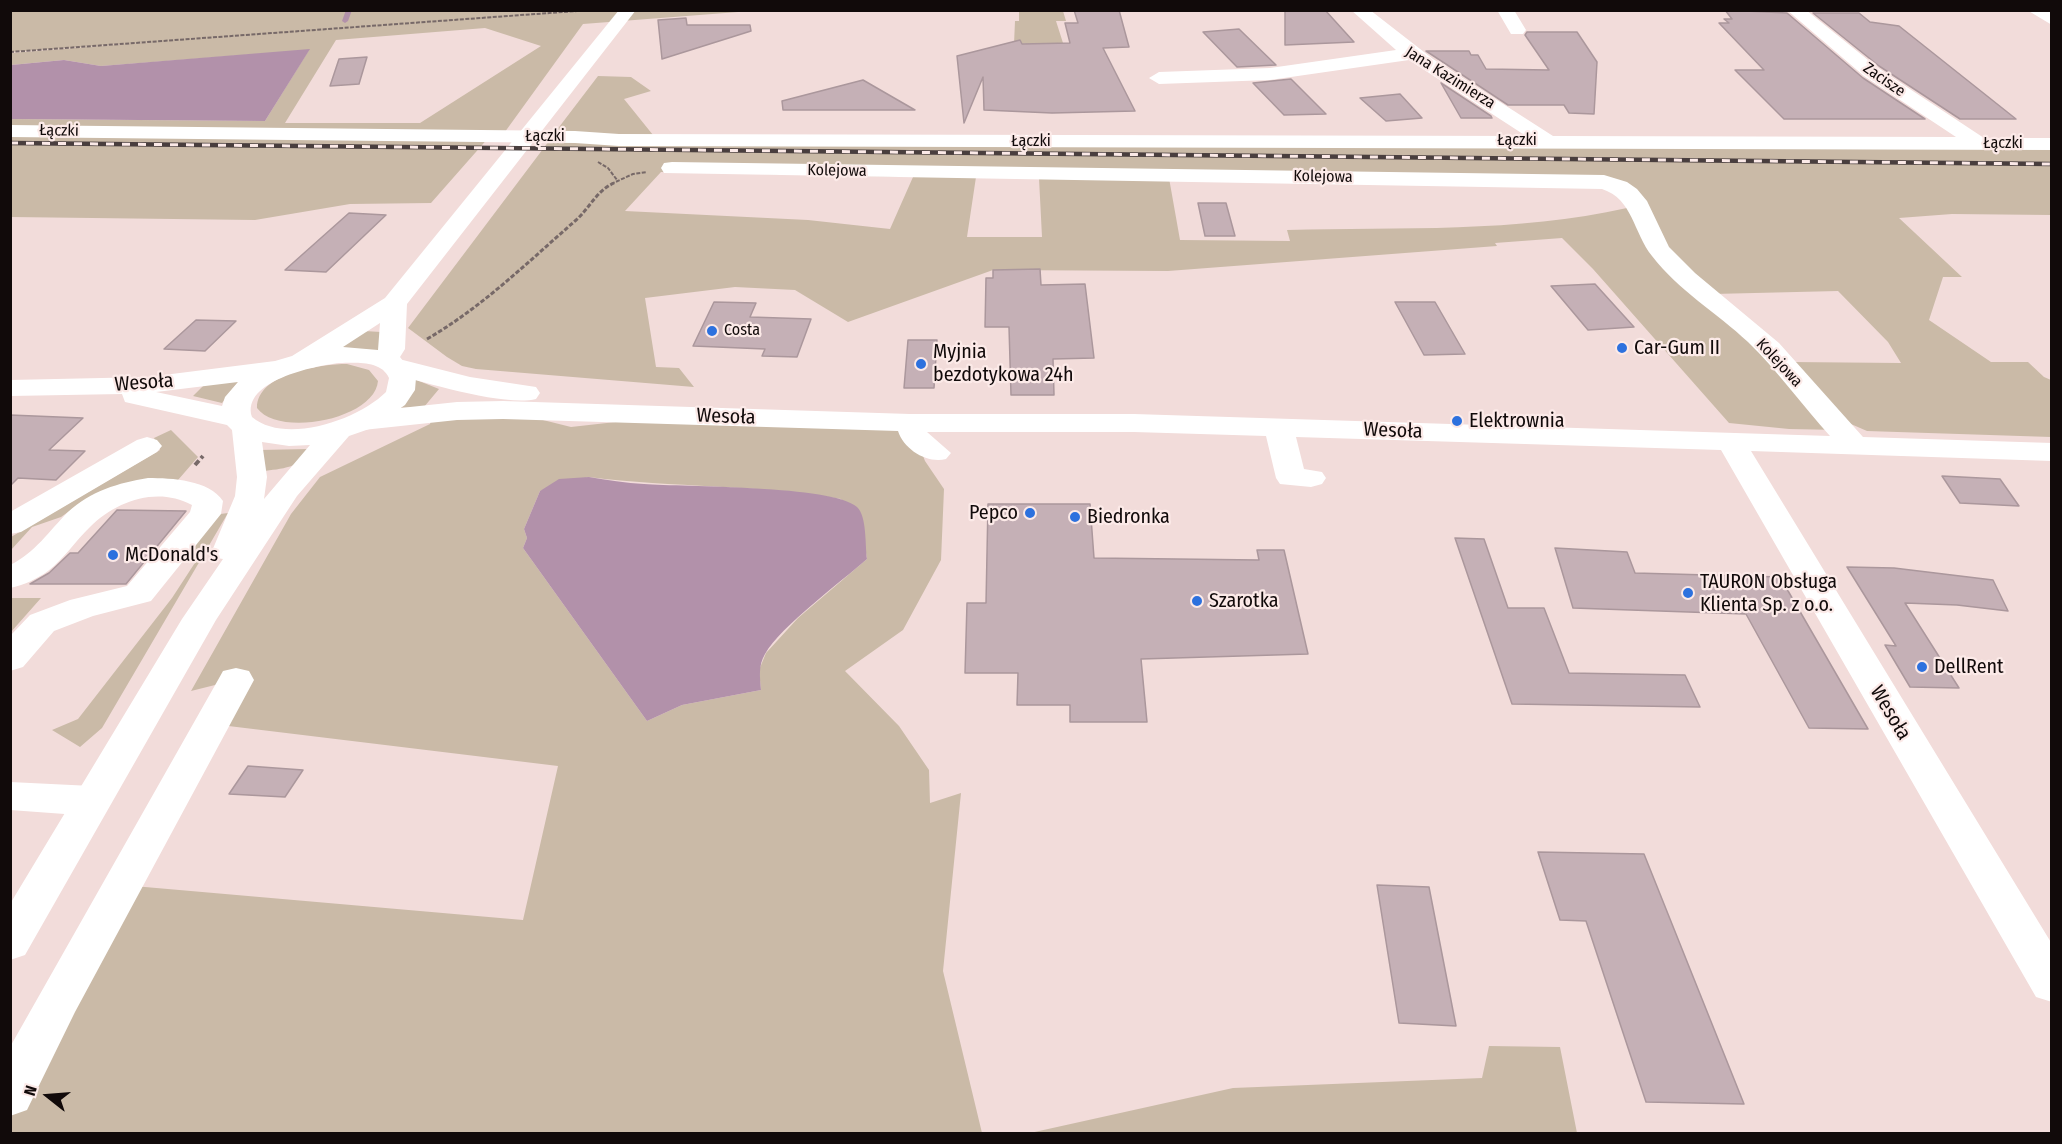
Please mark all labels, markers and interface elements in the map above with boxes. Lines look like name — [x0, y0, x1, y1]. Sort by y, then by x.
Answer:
street label: Jana Kazimierza — [1401, 43, 1499, 113]
street label: Zacisze — [1859, 59, 1909, 101]
street label: Łączki — [39, 121, 79, 141]
street label: Łączki — [525, 127, 565, 147]
street label: Łączki — [1497, 131, 1537, 151]
street label: Łączki — [1011, 132, 1051, 152]
street label: Łączki — [1983, 134, 2023, 154]
street label: Kolejowa — [807, 161, 867, 181]
street label: Kolejowa — [1293, 167, 1353, 187]
place label: Costa — [724, 321, 760, 341]
marker: Costa — [705, 324, 719, 338]
street label: Kolejowa — [1752, 335, 1806, 391]
place label: Car-Gum II — [1634, 336, 1720, 360]
place label: Myjnia bezdotykowa 24h — [933, 340, 1073, 387]
marker: Car-Gum II — [1615, 341, 1629, 355]
marker: Myjnia bezdotykowa 24h — [914, 357, 928, 371]
street label: Wesoła — [114, 369, 174, 397]
street label: Wesoła — [696, 404, 756, 430]
place label: Elektrownia — [1469, 409, 1565, 433]
marker: Elektrownia — [1450, 414, 1464, 428]
street label: Wesoła — [1363, 418, 1423, 444]
place label: Pepco — [969, 501, 1018, 525]
place label: Biedronka — [1087, 505, 1170, 529]
marker: Pepco — [1023, 506, 1037, 520]
marker: Biedronka — [1068, 510, 1082, 524]
place label: McDonald's — [125, 543, 218, 567]
marker: McDonald's — [106, 548, 120, 562]
place label: TAURON Obsługa Klienta Sp. z o.o. — [1700, 570, 1837, 617]
marker: TAURON Obsługa Klienta Sp. z o.o. — [1681, 586, 1695, 600]
place label: Szarotka — [1209, 589, 1278, 613]
marker: Szarotka — [1190, 594, 1204, 608]
place label: DellRent — [1934, 655, 2004, 679]
marker: DellRent — [1915, 660, 1929, 674]
street label: Wesoła — [1864, 681, 1916, 745]
north arrow — [18, 1066, 78, 1126]
text: N — [20, 1083, 41, 1098]

